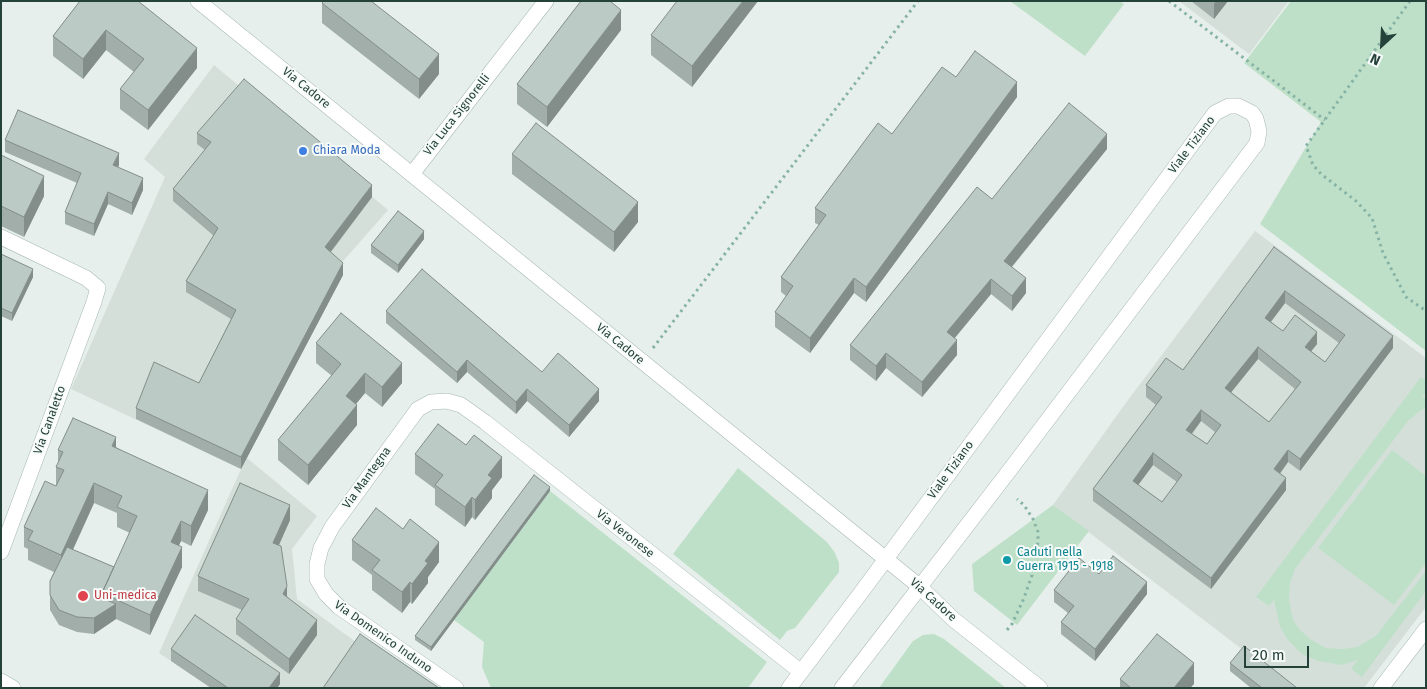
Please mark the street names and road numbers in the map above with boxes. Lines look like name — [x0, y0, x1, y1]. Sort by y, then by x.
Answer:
street label: Via Cadore — [279, 64, 333, 112]
street label: Via Luca Signorelli — [421, 71, 493, 159]
street label: Viale Tiziano — [1166, 113, 1218, 177]
street label: Via Cadore — [593, 320, 647, 368]
street label: Via Canaletto — [31, 384, 69, 456]
street label: Viale Tiziano — [925, 438, 977, 502]
street label: Via Mantegna — [340, 444, 394, 512]
street label: Via Veronese — [593, 507, 657, 561]
street label: Via Cadore — [907, 575, 959, 625]
street label: Via Domenico Induno — [331, 598, 435, 676]

